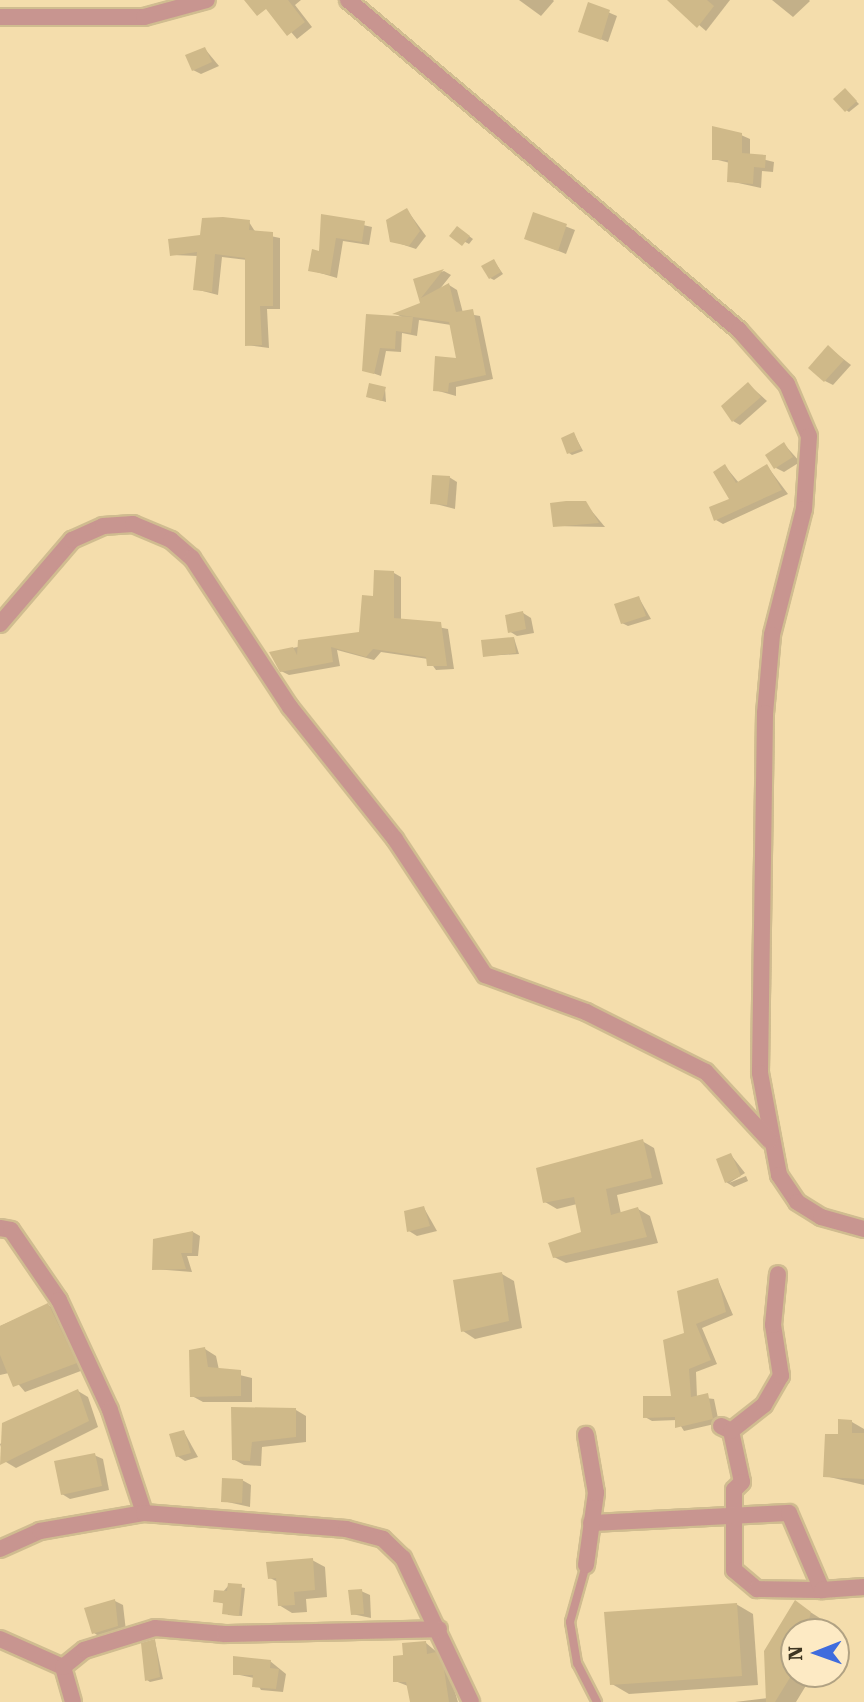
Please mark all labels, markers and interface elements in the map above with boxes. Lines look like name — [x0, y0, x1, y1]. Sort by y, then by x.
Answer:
north arrow — [780, 1618, 850, 1688]
text: N — [784, 1646, 807, 1661]

